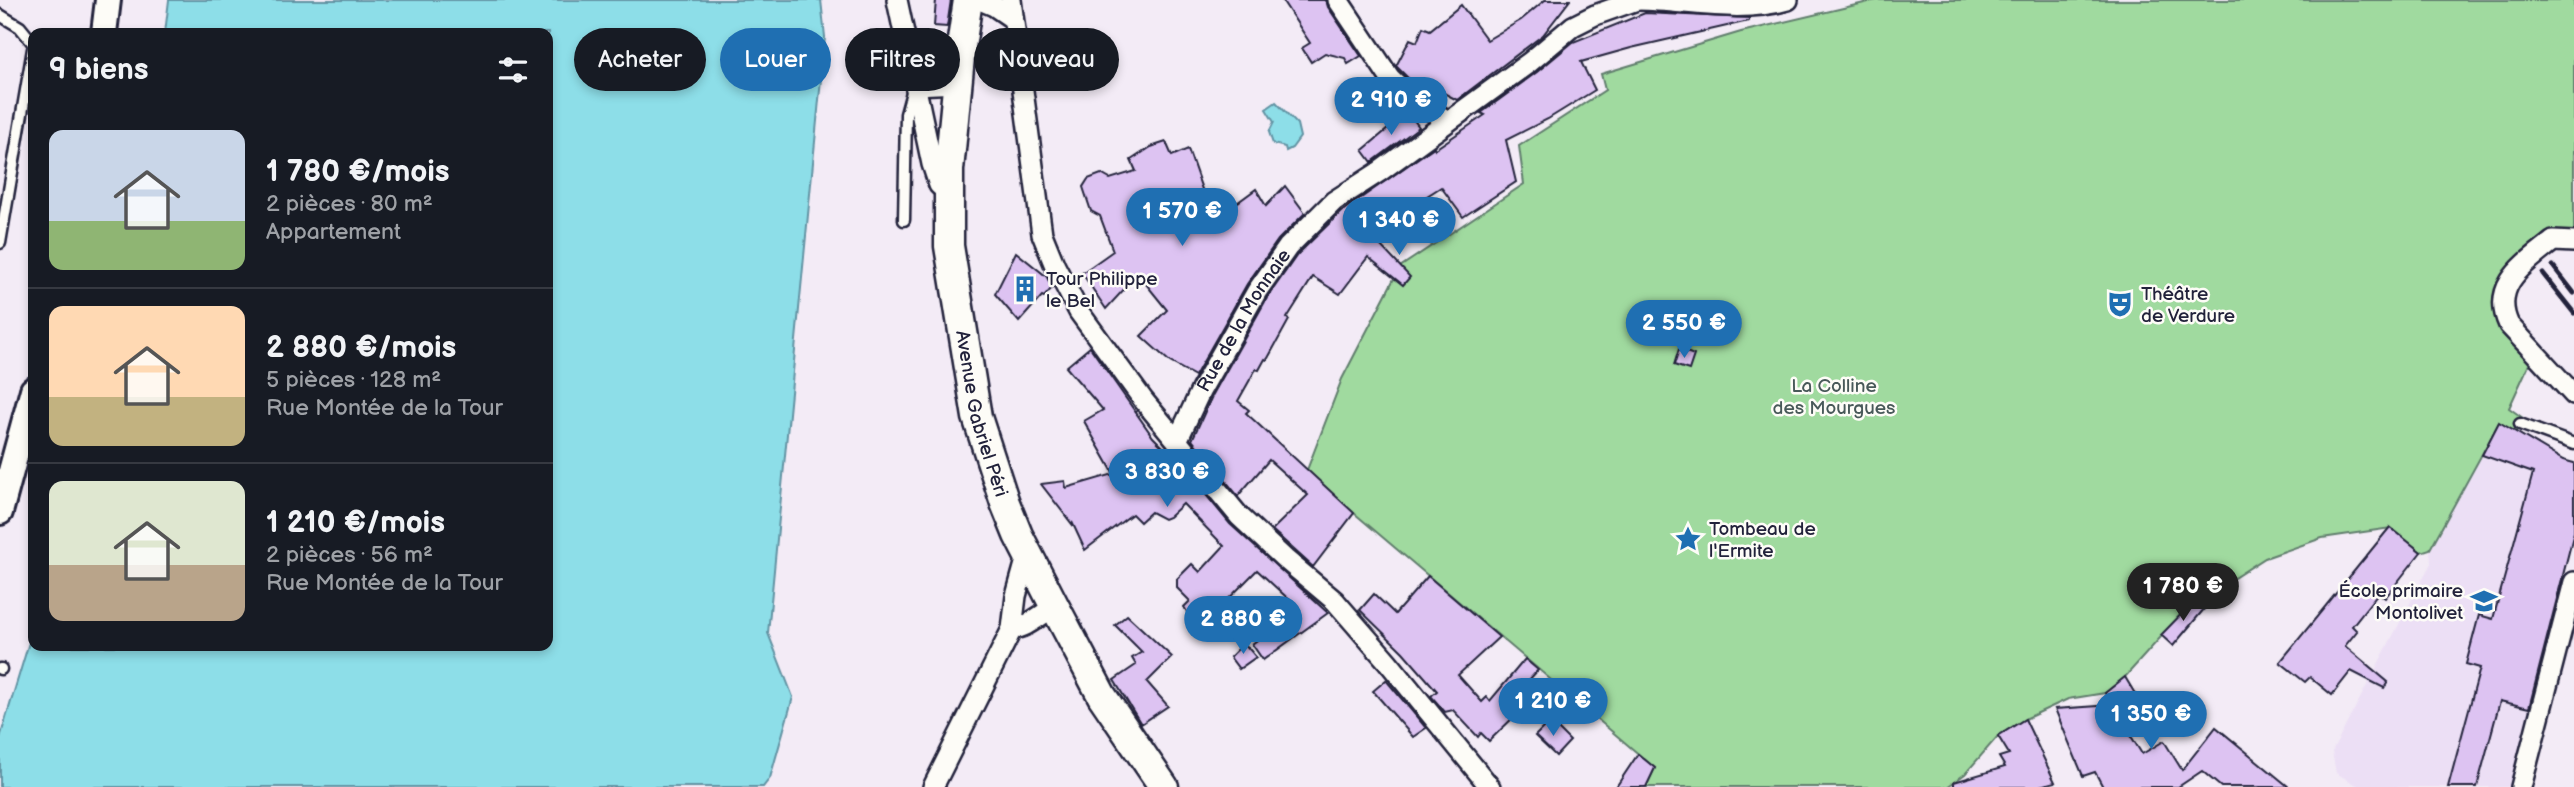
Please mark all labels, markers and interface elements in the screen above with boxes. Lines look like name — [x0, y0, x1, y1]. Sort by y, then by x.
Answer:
chip: Acheter — [574, 28, 706, 91]
chip: Louer — [720, 28, 831, 91]
chip: Filtres — [845, 28, 960, 91]
chip: Nouveau — [974, 28, 1119, 91]
icon: filters — [494, 51, 532, 89]
text: 9 biens — [49, 52, 148, 88]
pin: 2 910 € — [1326, 78, 1456, 137]
text: 2 910 € — [1350, 86, 1432, 114]
text: 1 780 €/mois — [266, 154, 450, 190]
icon: home — [105, 158, 189, 242]
pin: 1 570 € — [1117, 188, 1247, 248]
text: 2 pièces · 80 m² — [266, 190, 433, 218]
text: 1 570 € — [1142, 197, 1222, 225]
pin: 1 340 € — [1334, 198, 1464, 257]
text: 1 340 € — [1359, 206, 1439, 234]
text: Appartement — [266, 218, 401, 246]
street label: Rue de la Monnaie — [1192, 245, 1296, 396]
place label: Tour Philippe le Bel — [1046, 268, 1158, 313]
building icon: Tour Philippe le Bel — [1010, 274, 1040, 304]
place label: Théâtre de Verdure — [2141, 283, 2235, 328]
theatre icon: Théâtre de Verdure — [2105, 289, 2135, 319]
pin: 2 550 € — [1619, 300, 1749, 360]
text: 2 550 € — [1642, 309, 1726, 337]
street label: Avenue Gabriel Péri — [950, 329, 1012, 500]
text: 2 880 €/mois — [266, 330, 456, 366]
icon: home — [105, 334, 189, 418]
text: 5 pièces · 128 m² — [266, 366, 441, 394]
park label: La Colline des Mourgues — [1773, 375, 1895, 420]
text: Rue Montée de la Tour — [266, 394, 503, 422]
pin: 3 830 € — [1102, 449, 1232, 509]
text: 3 830 € — [1125, 458, 1209, 486]
text: 1 210 €/mois — [266, 505, 445, 541]
icon: home — [105, 509, 189, 593]
place label: Tombeau de l'Ermite — [1709, 518, 1816, 563]
place icon: Tombeau de l'Ermite — [1673, 524, 1703, 554]
text: 2 pièces · 56 m² — [266, 541, 433, 569]
pin: 1 780 € — [2118, 564, 2248, 623]
text: Rue Montée de la Tour — [266, 569, 503, 597]
text: 1 780 € — [2143, 572, 2223, 600]
place label: École primaire Montolivet — [2339, 579, 2463, 625]
school or university icon: École primaire Montolivet — [2469, 586, 2499, 616]
pin: 2 880 € — [1178, 596, 1308, 656]
text: 2 880 € — [1200, 605, 1286, 633]
pin: 1 210 € — [1488, 678, 1618, 738]
text: 1 210 € — [1515, 687, 1591, 715]
pin: 1 350 € — [2086, 692, 2216, 751]
text: 1 350 € — [2111, 700, 2191, 728]

